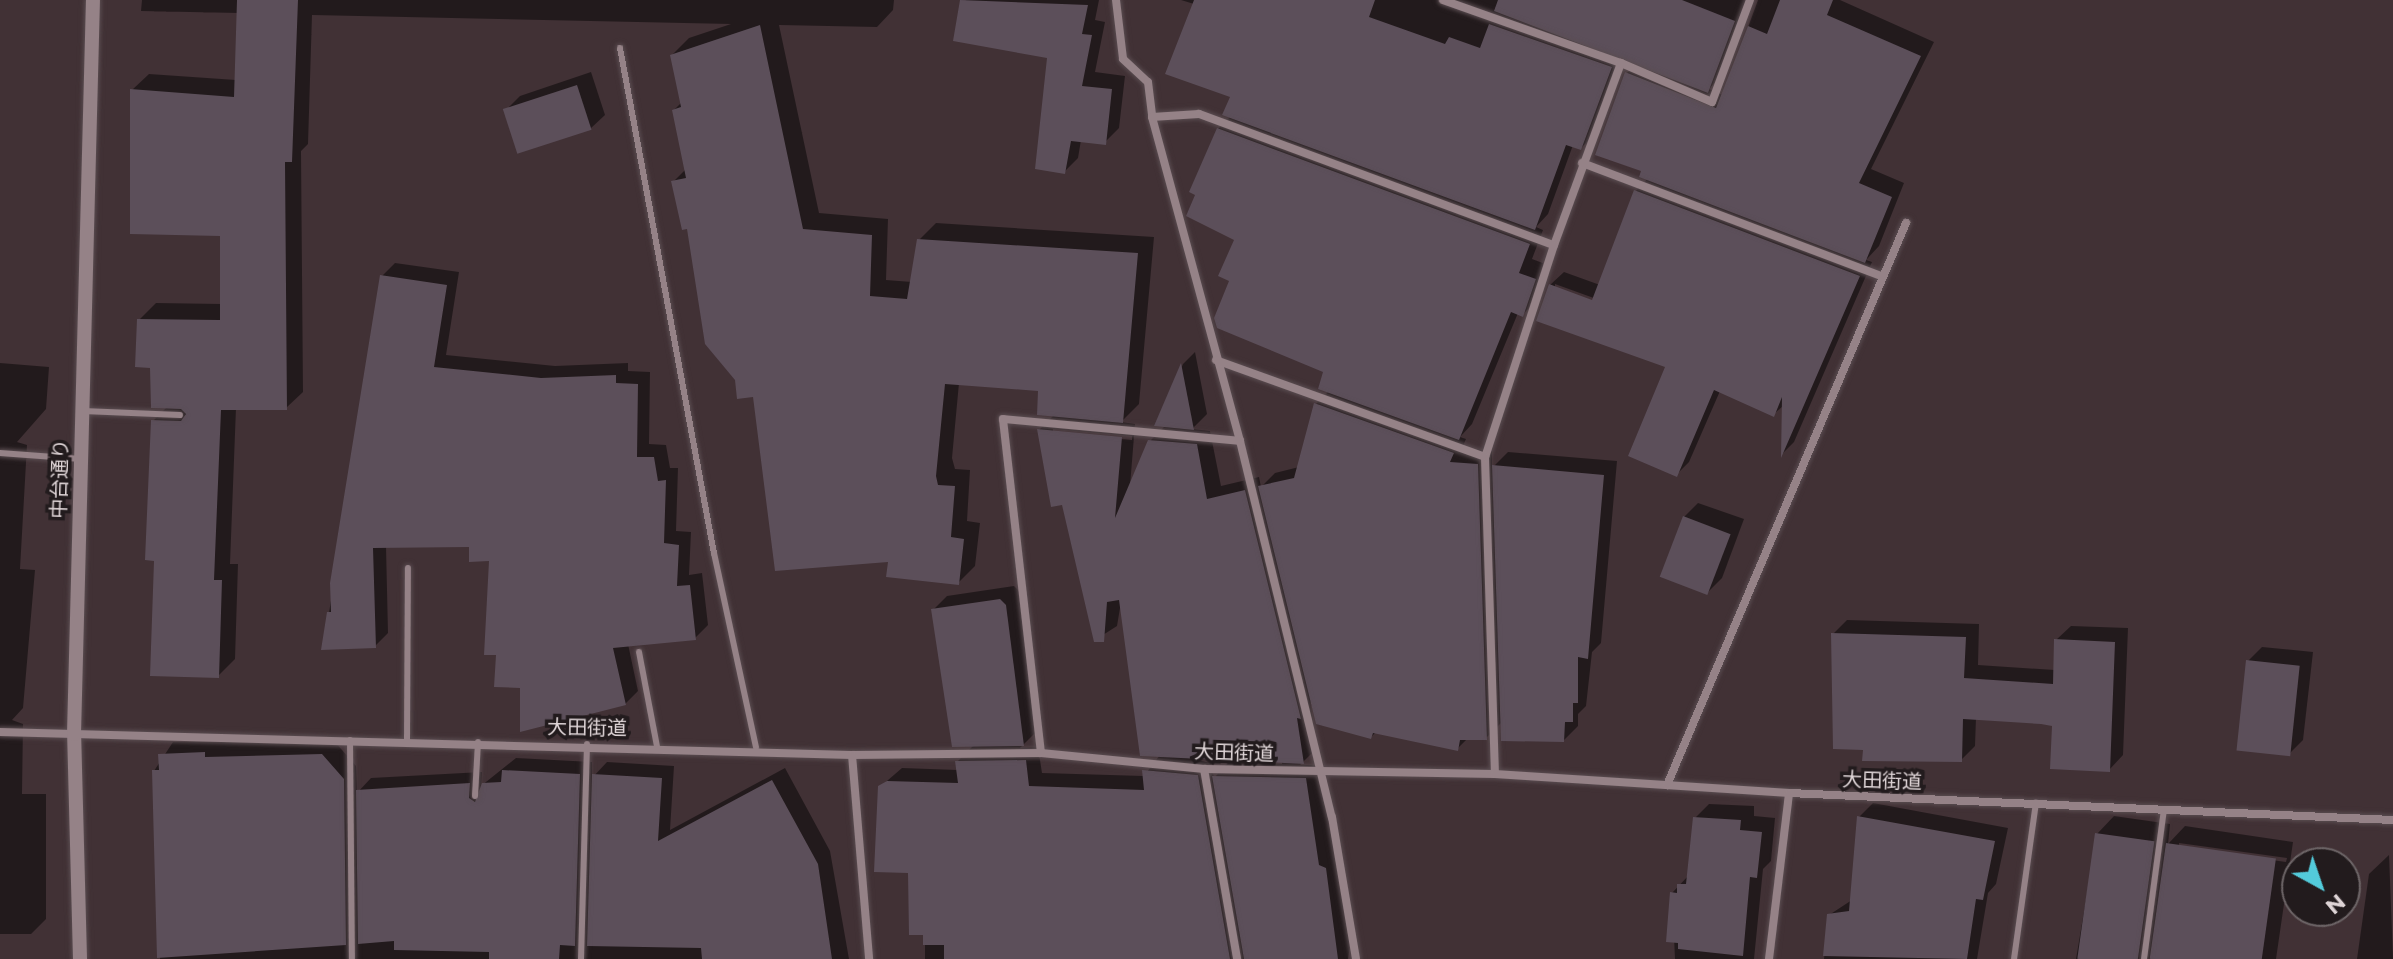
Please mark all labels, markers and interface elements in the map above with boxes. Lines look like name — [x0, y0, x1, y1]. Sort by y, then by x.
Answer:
street label: 中台通り — [47, 439, 73, 519]
street label: 大田街道 — [547, 715, 627, 741]
street label: 大田街道 — [1194, 740, 1274, 766]
street label: 大田街道 — [1842, 768, 1922, 794]
north arrow — [2281, 847, 2361, 927]
text: N — [2320, 888, 2351, 920]

